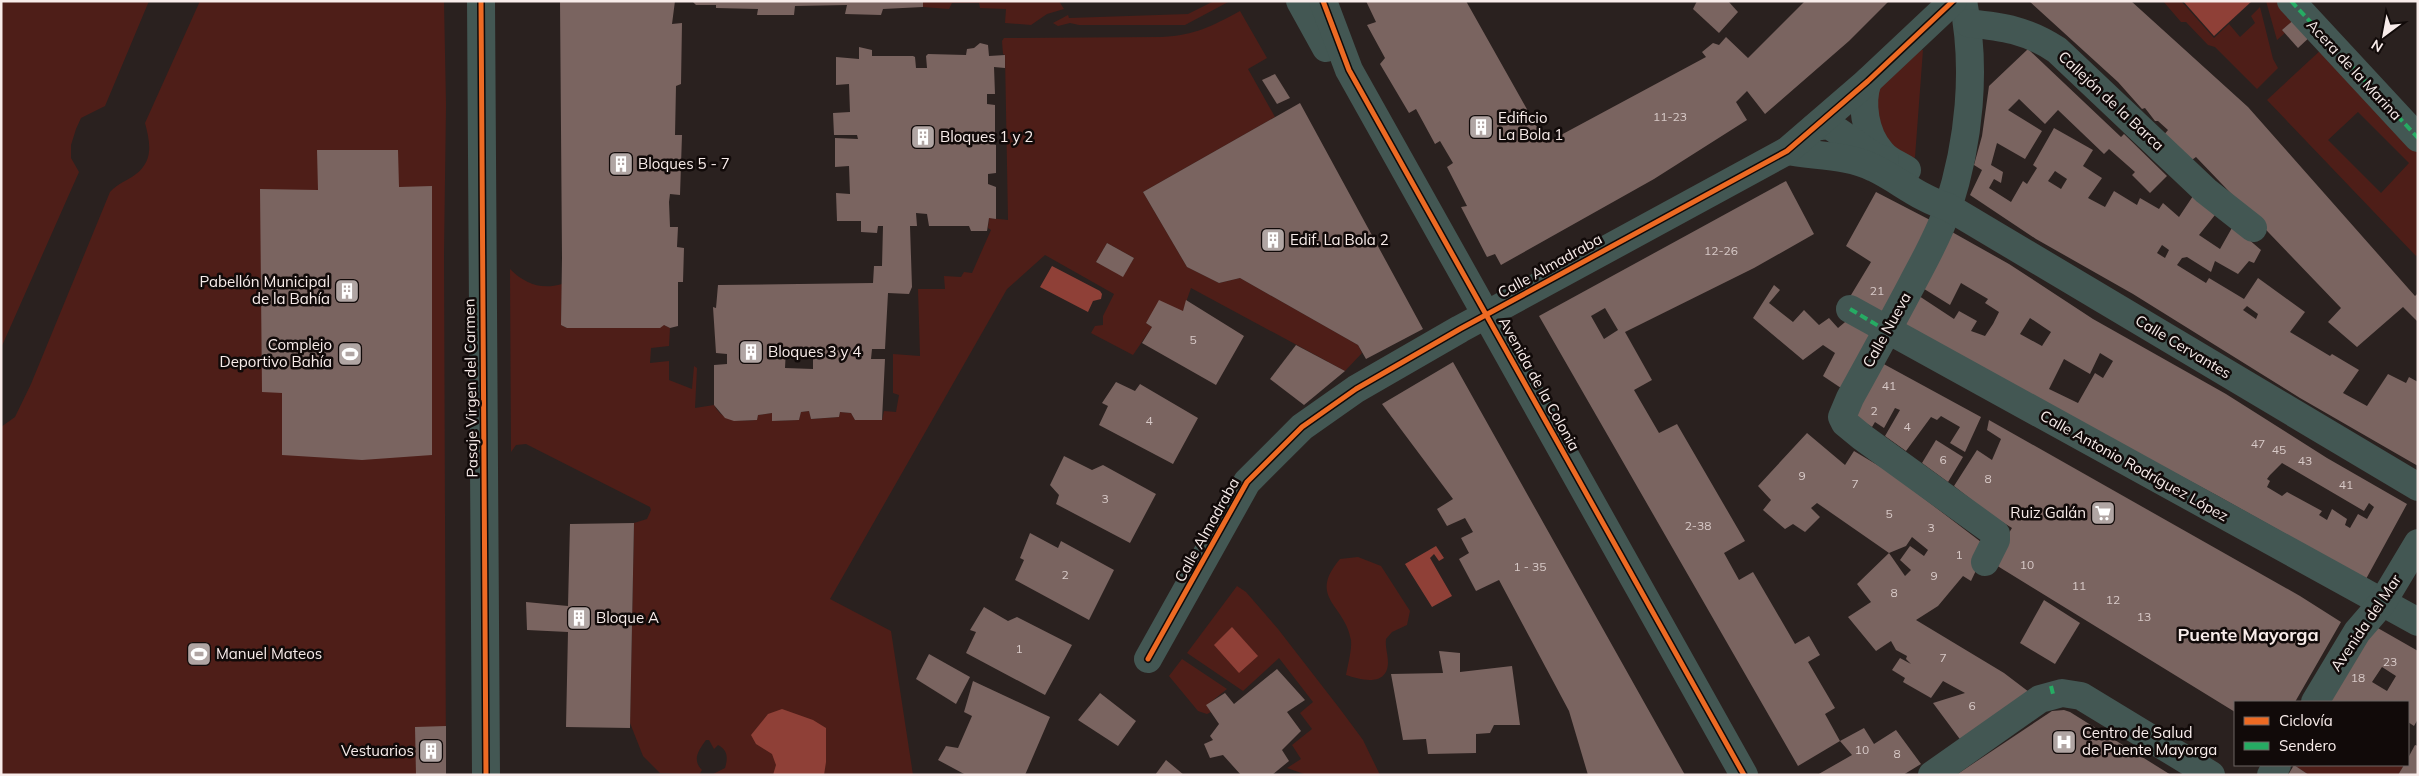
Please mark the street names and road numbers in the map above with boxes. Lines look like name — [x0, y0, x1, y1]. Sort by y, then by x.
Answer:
street label: Acera de la Marina — [2303, 15, 2406, 124]
street label: Callejón de la Barca — [2055, 47, 2168, 155]
street label: Calle Almadraba — [1494, 229, 1605, 302]
street label: Calle Nueva — [1858, 289, 1915, 371]
street label: Pasaje Virgen del Carmen — [459, 298, 482, 478]
street label: Calle Cervantes — [2132, 311, 2235, 383]
street label: Avenida de la Colonia — [1495, 313, 1584, 454]
street label: Calle Antonio Rodríguez López — [2037, 406, 2232, 525]
street label: Calle Almadraba — [1170, 474, 1243, 585]
street label: Avenida del Mar — [2326, 570, 2405, 675]

